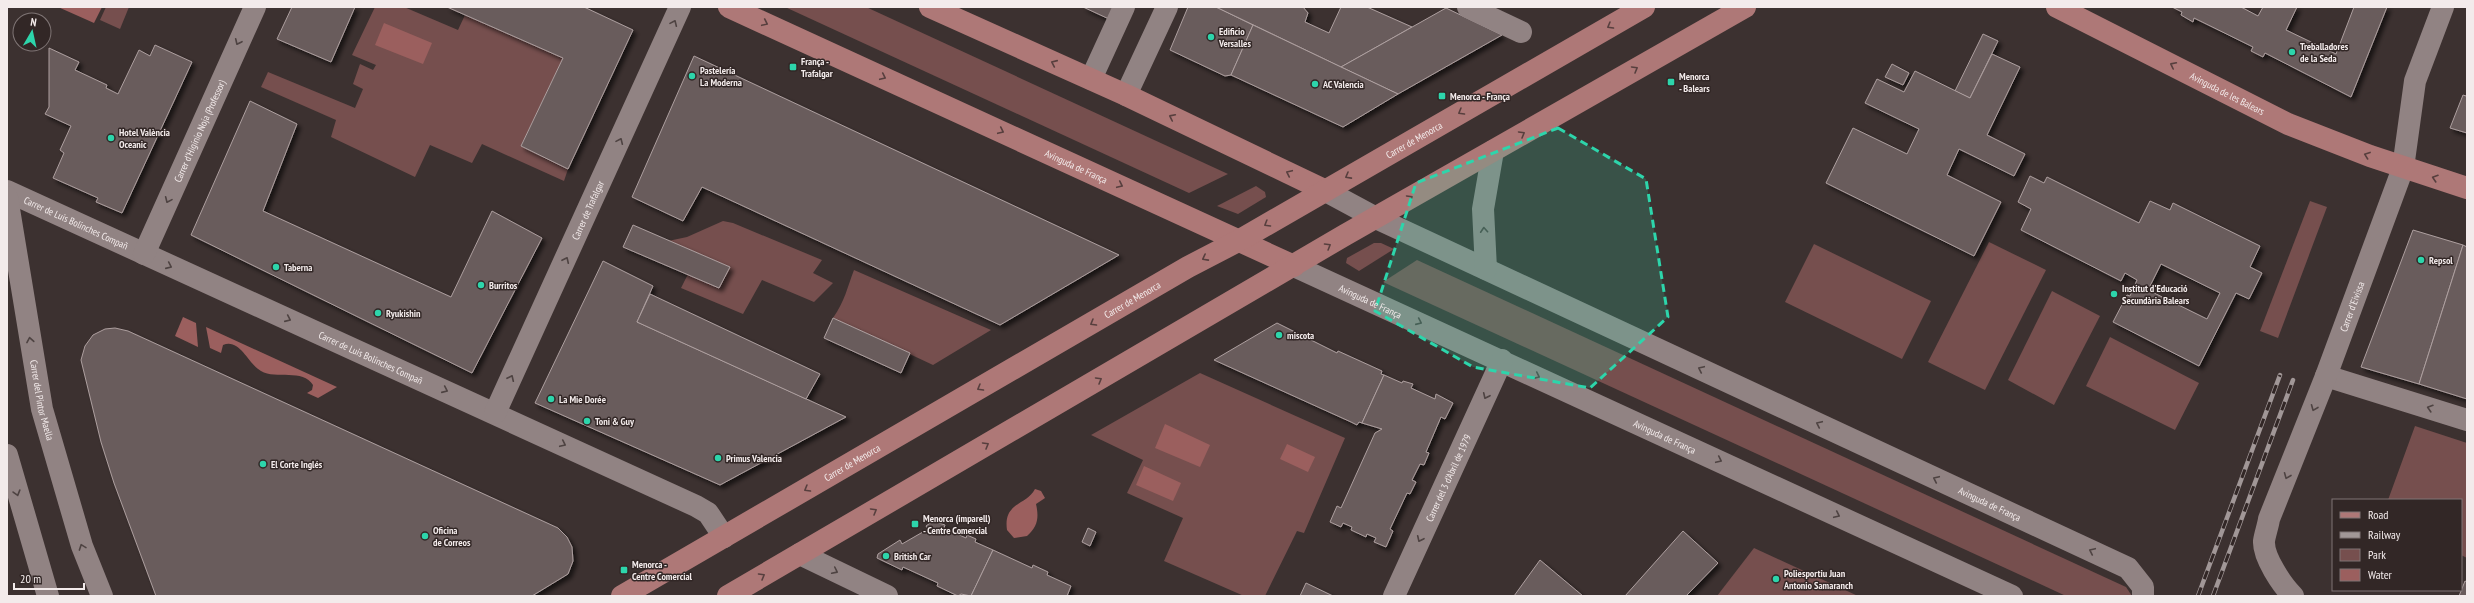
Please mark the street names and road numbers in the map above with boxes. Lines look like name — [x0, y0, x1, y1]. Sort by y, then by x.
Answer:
street label: Avinguda de les Balears — [2188, 69, 2267, 118]
street label: Carrer d'Higinio Noja (Professor) — [171, 77, 229, 184]
street label: Carrer de Menorca — [1384, 119, 1445, 162]
street label: Avinguda de França — [1043, 147, 1109, 187]
street label: Carrer de Trafalgar — [569, 178, 607, 242]
street label: Carrer de Luis Bolinches Compañ — [22, 194, 130, 252]
street label: Carrer de Menorca — [1102, 278, 1163, 321]
street label: Carrer d'Eivissa — [2337, 280, 2367, 333]
street label: Avinguda de França — [1337, 282, 1403, 322]
street label: Carrer de Luis Bolinches Compañ — [316, 328, 425, 387]
street label: Carrer del Pintor Maella — [27, 359, 57, 442]
street label: Avinguda de França — [1631, 417, 1698, 457]
street label: Carrer del 3 d'Abril de 1979 — [1423, 432, 1474, 524]
street label: Carrer de Menorca — [822, 441, 883, 484]
street label: Avinguda de França — [1956, 484, 2023, 524]

